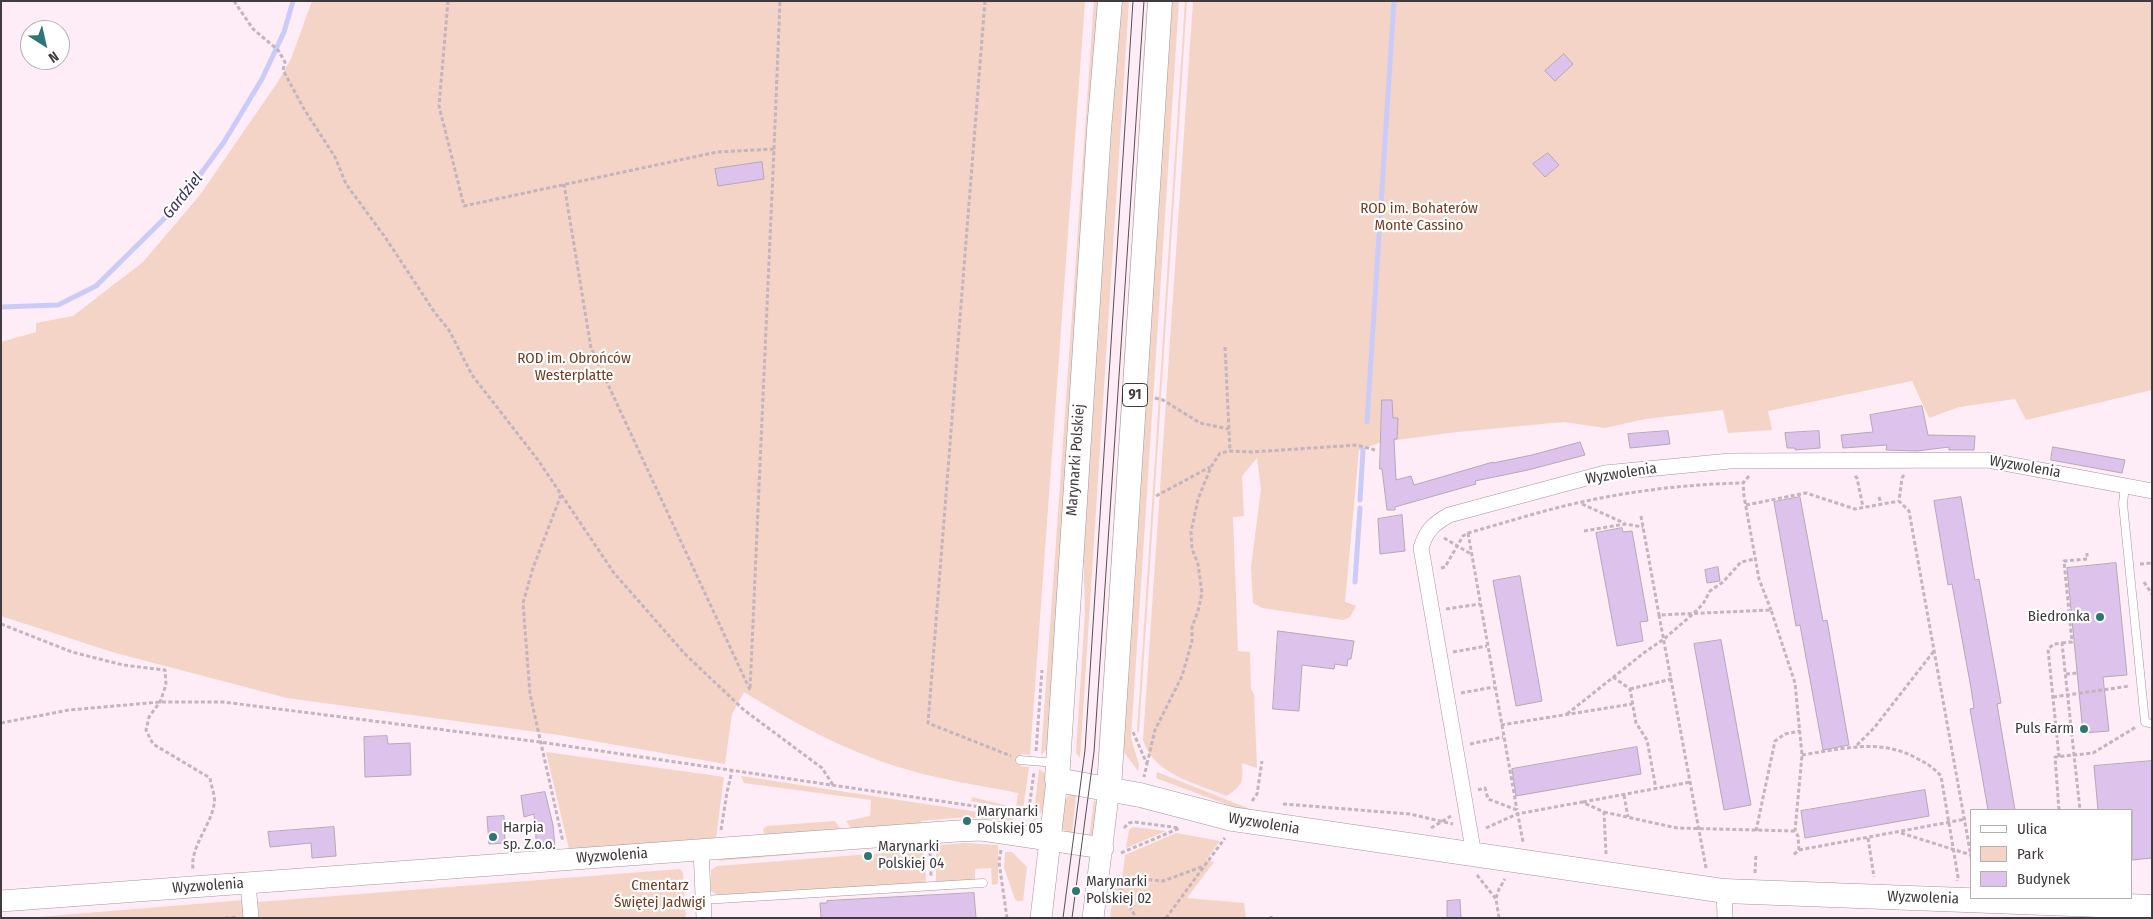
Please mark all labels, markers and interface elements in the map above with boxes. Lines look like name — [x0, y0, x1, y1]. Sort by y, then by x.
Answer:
north arrow — [20, 20, 70, 70]
text: N — [45, 48, 62, 66]
water label: Gardziel — [159, 169, 207, 223]
park label: ROD im. Bohaterów Monte Cassino — [1360, 200, 1478, 235]
park label: ROD im. Obrońców Westerplatte — [517, 350, 631, 385]
road number: 91 — [1122, 384, 1148, 406]
street label: Marynarki Polskiej — [1063, 403, 1089, 517]
street label: Wyzwolenia — [1988, 452, 2062, 482]
street label: Wyzwolenia — [1584, 459, 1658, 489]
place label: Biedronka — [2028, 608, 2090, 626]
marker: Biedronka — [2094, 611, 2106, 623]
place label: Puls Farm — [2015, 720, 2074, 738]
marker: Puls Farm — [2078, 723, 2090, 735]
place label: Marynarki Polskiej 05 — [977, 803, 1043, 838]
street label: Wyzwolenia — [1227, 809, 1301, 839]
legend — [1970, 809, 2133, 899]
marker: Marynarki Polskiej 05 — [961, 815, 973, 827]
place label: Harpia sp. Z.o.o. — [503, 819, 556, 854]
text: Ulica — [2017, 820, 2047, 838]
marker: Harpia sp. Z.o.o. — [487, 831, 499, 843]
place label: Marynarki Polskiej 04 — [878, 838, 944, 873]
street label: Wyzwolenia — [576, 845, 648, 867]
text: Park — [2017, 845, 2044, 863]
marker: Marynarki Polskiej 04 — [862, 850, 874, 862]
text: Budynek — [2017, 870, 2070, 888]
place label: Marynarki Polskiej 02 — [1086, 873, 1151, 908]
street label: Wyzwolenia — [172, 875, 244, 897]
park label: Cmentarz Świętej Jadwigi — [614, 877, 706, 912]
marker: Marynarki Polskiej 02 — [1070, 885, 1082, 897]
street label: Wyzwolenia — [1887, 888, 1959, 908]

